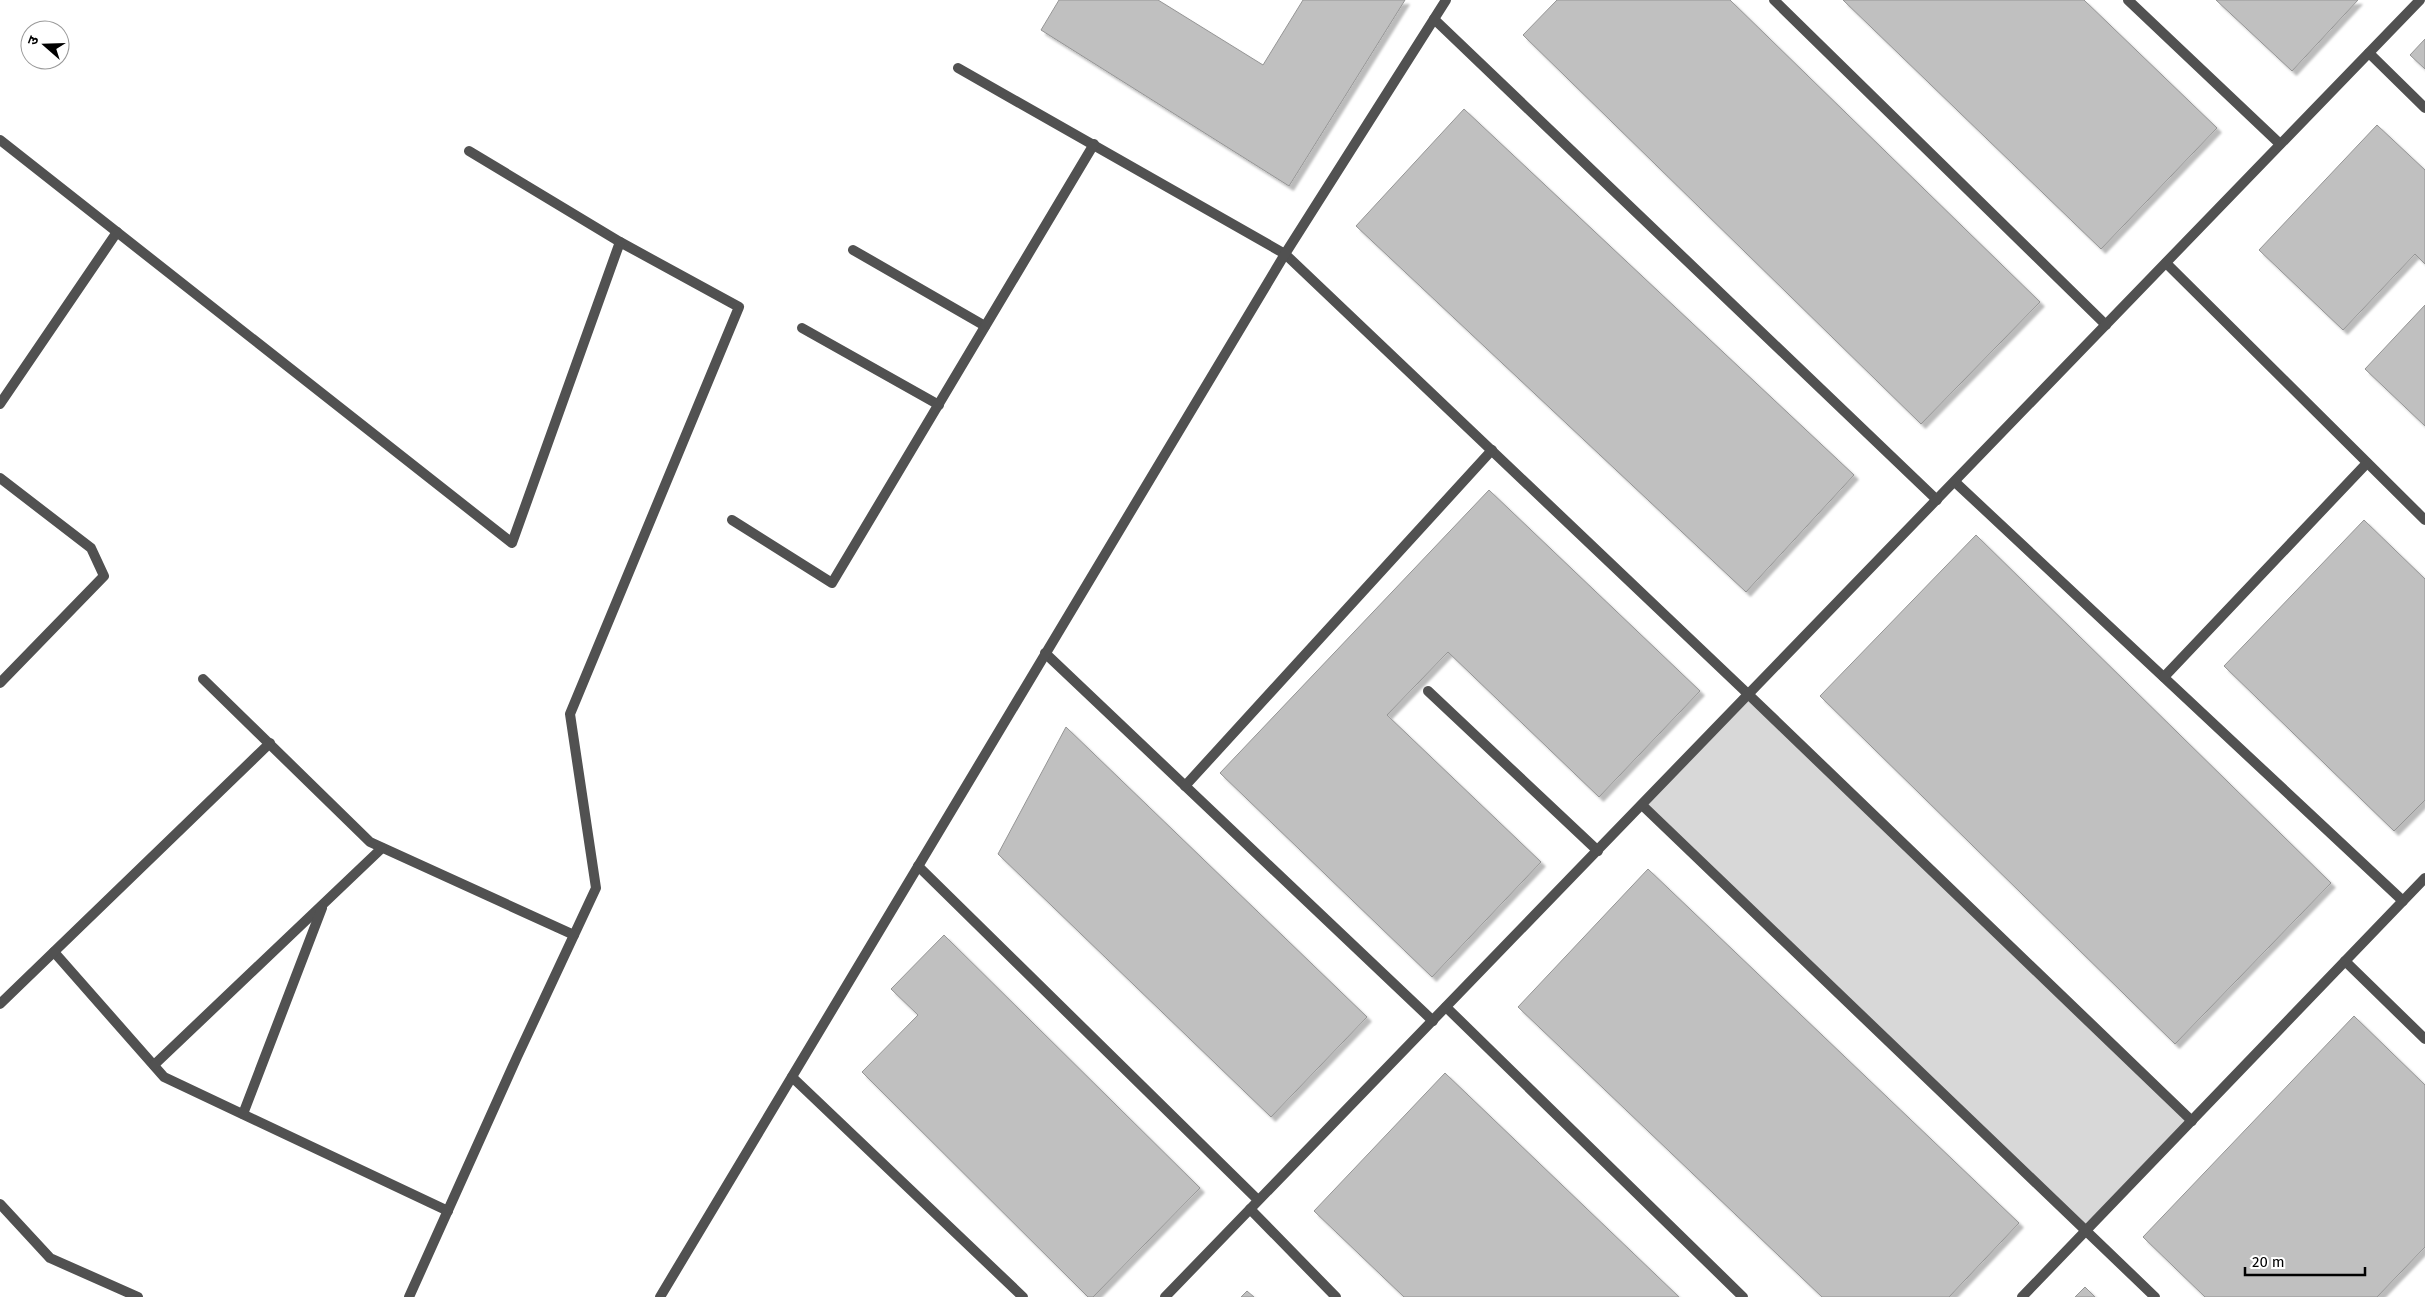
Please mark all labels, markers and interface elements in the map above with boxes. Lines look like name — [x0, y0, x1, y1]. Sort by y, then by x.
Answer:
north arrow — [20, 20, 70, 70]
text: उ — [24, 33, 43, 47]
scale bar — [2245, 1244, 2365, 1276]
text: 20 m — [2252, 1253, 2285, 1271]

